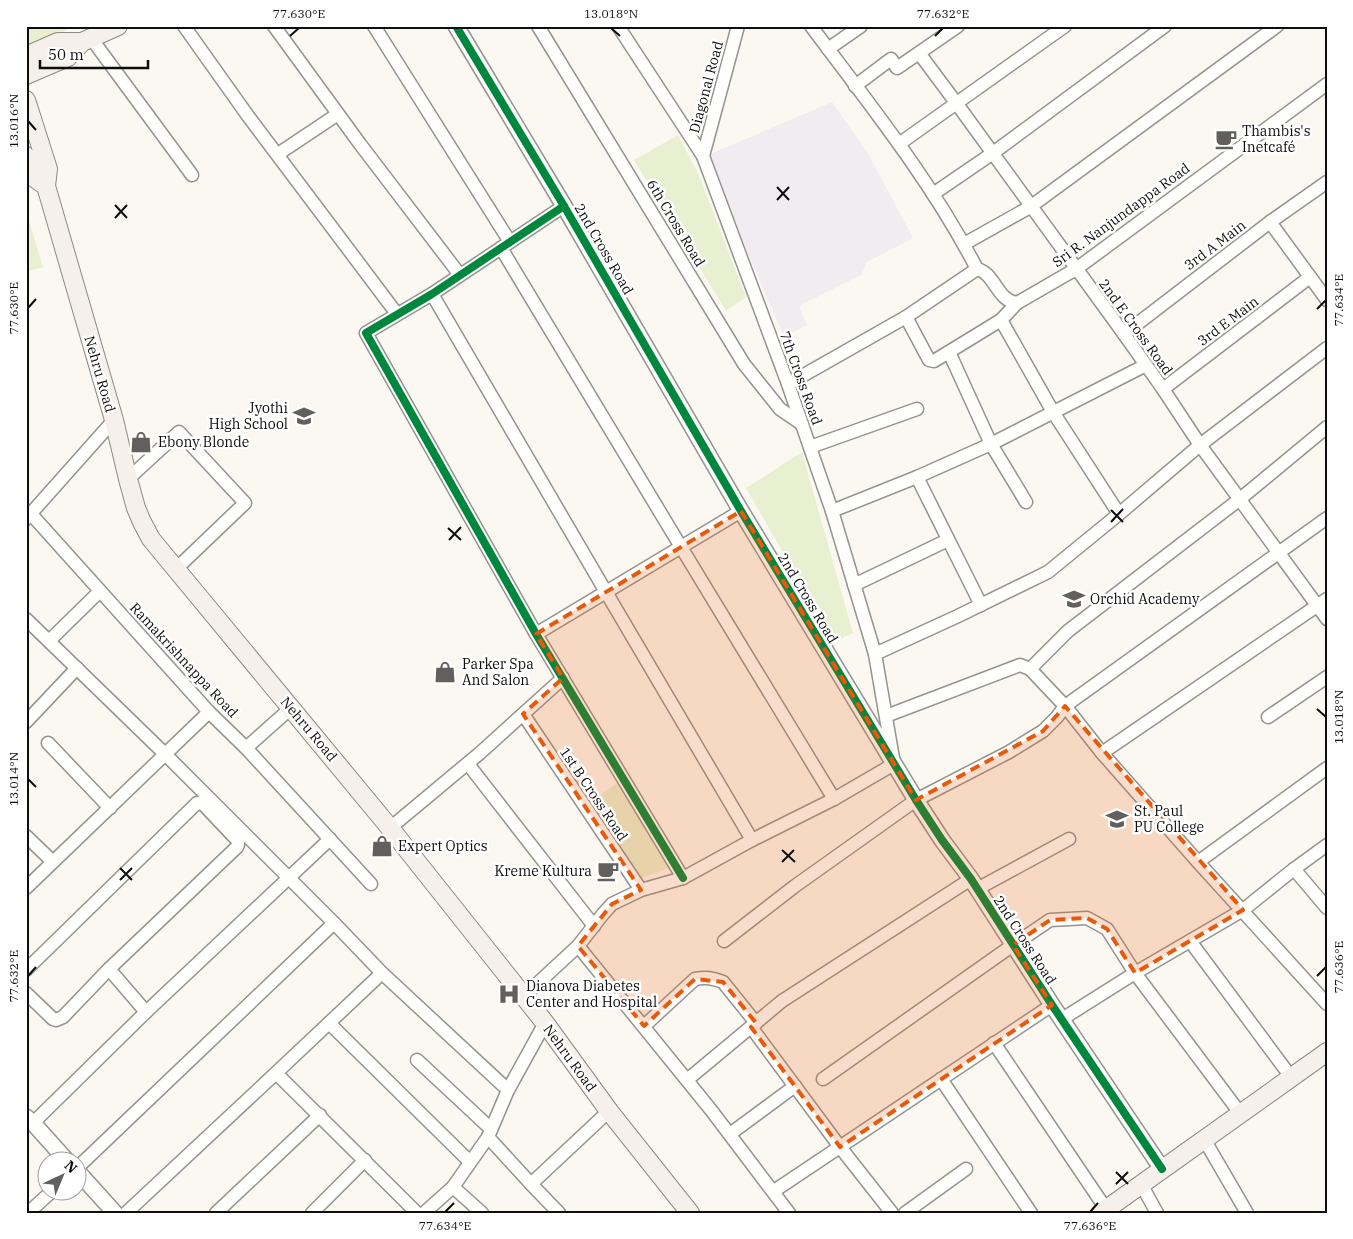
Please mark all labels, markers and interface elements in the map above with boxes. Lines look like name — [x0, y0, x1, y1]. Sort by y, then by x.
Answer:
text: 77.630°E — [273, 6, 325, 21]
text: 13.018°N — [584, 6, 638, 21]
text: 77.632°E — [917, 6, 969, 21]
scale bar — [40, 38, 148, 70]
street label: Diagonal Road — [685, 38, 727, 135]
text: 50 m — [48, 45, 84, 64]
text: 13.016°N — [6, 94, 21, 148]
place label: Thambis's Inetcafé — [1242, 122, 1311, 156]
cafe icon: Thambis's Inetcafé — [1213, 126, 1239, 152]
street label: Sri R. Nanjundappa Road — [1049, 159, 1194, 271]
street label: 6th Cross Road — [643, 176, 709, 270]
street label: 2nd Cross Road — [571, 200, 638, 298]
street label: 3rd A Main — [1181, 216, 1249, 274]
text: 77.634°E — [1331, 274, 1346, 326]
street label: 2nd E Cross Road — [1095, 275, 1177, 379]
text: 77.630°E — [6, 282, 21, 334]
street label: 3rd E Main — [1194, 292, 1262, 350]
street label: 7th Cross Road — [776, 329, 826, 428]
street label: Nehru Road — [80, 334, 120, 415]
place label: Jyothi High School — [209, 399, 288, 433]
school or university icon: Jyothi High School — [291, 403, 317, 429]
shop icon: Ebony Blonde — [128, 429, 154, 455]
place label: Ebony Blonde — [158, 433, 249, 451]
street label: 2nd Cross Road — [774, 550, 842, 647]
school or university icon: Orchid Academy — [1061, 586, 1087, 612]
place label: Orchid Academy — [1090, 590, 1200, 608]
street label: Ramakrishnappa Road — [126, 599, 242, 722]
place label: Parker Spa And Salon — [462, 655, 534, 689]
shop icon: Parker Spa And Salon — [432, 659, 458, 685]
text: 13.018°N — [1331, 690, 1346, 744]
street label: Nehru Road — [277, 693, 342, 765]
street label: 1st B Cross Road — [556, 744, 632, 845]
text: 13.014°N — [6, 752, 21, 806]
place label: St. Paul PU College — [1134, 802, 1204, 836]
school or university icon: St. Paul PU College — [1104, 806, 1130, 832]
shop icon: Expert Optics — [369, 833, 395, 859]
place label: Expert Optics — [398, 837, 488, 855]
cafe icon: Kreme Kultura — [595, 858, 621, 884]
place label: Kreme Kultura — [495, 862, 592, 880]
street label: 2nd Cross Road — [990, 892, 1061, 988]
text: 77.636°E — [1331, 941, 1346, 993]
text: 77.632°E — [6, 950, 21, 1002]
place label: Dianova Diabetes Center and Hospital — [526, 977, 657, 1011]
hospital icon: Dianova Diabetes Center and Hospital — [496, 981, 522, 1007]
street label: Nehru Road — [540, 1021, 601, 1096]
north arrow — [38, 1152, 88, 1202]
text: N — [61, 1156, 81, 1177]
text: 77.634°E — [419, 1218, 471, 1233]
text: 77.636°E — [1064, 1218, 1116, 1233]

